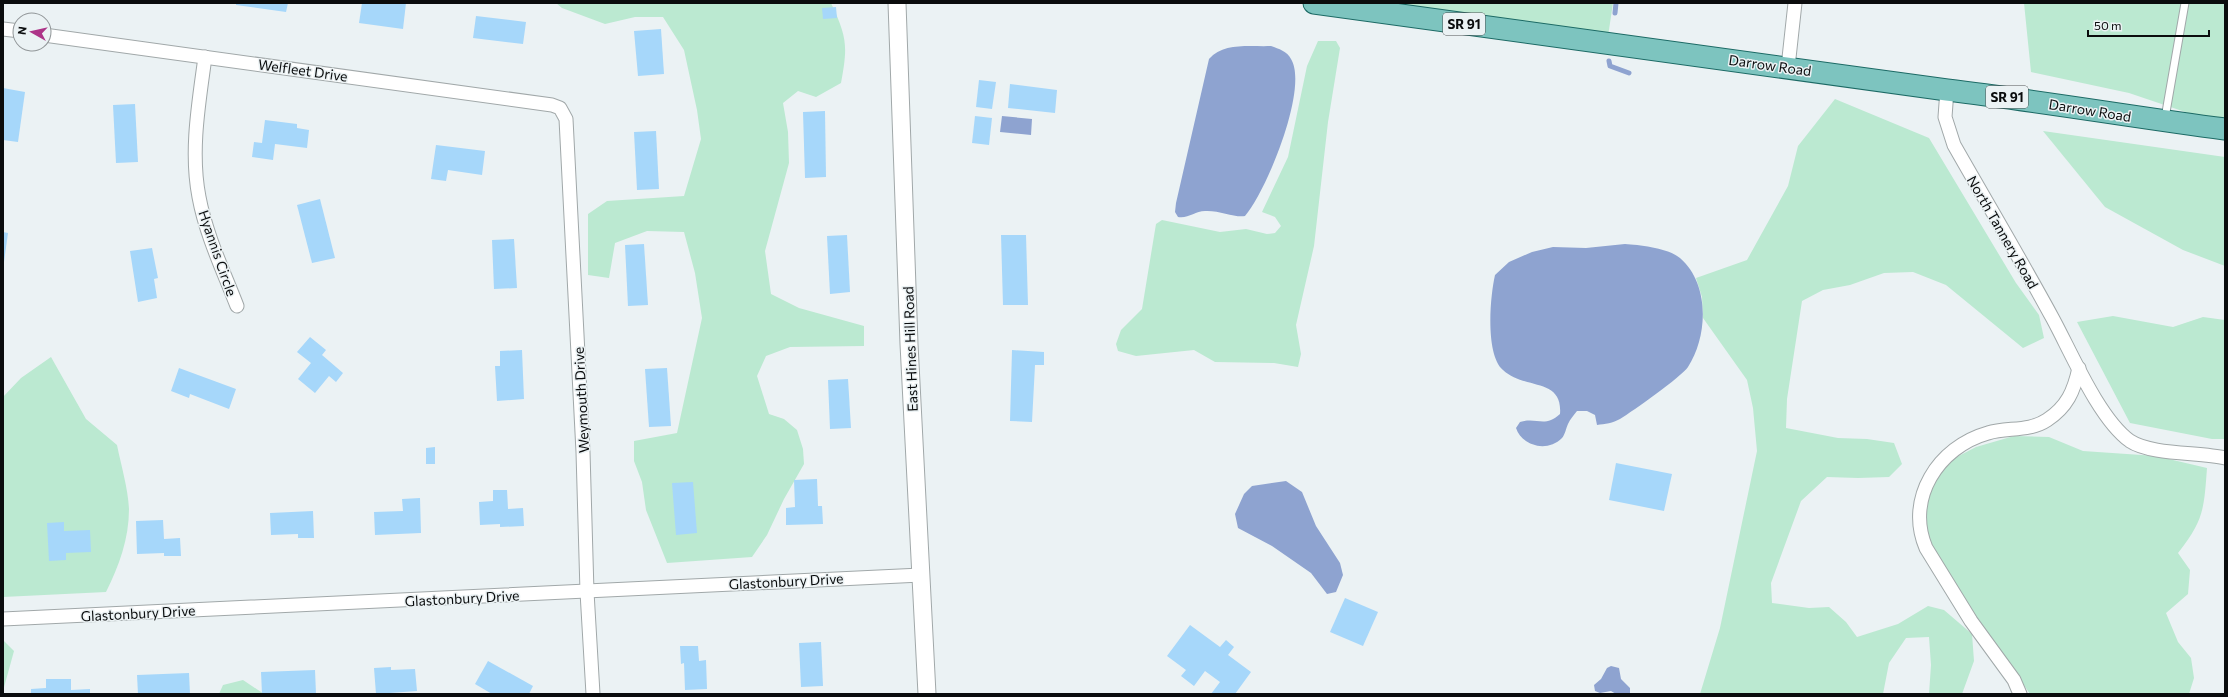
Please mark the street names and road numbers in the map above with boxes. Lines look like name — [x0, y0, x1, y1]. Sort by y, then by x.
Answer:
road number: SR 91 — [1443, 13, 1485, 35]
street label: Darrow Road — [1728, 51, 1812, 79]
street label: Welfleet Drive — [257, 55, 349, 85]
road number: SR 91 — [1986, 86, 2028, 108]
street label: Darrow Road — [2048, 95, 2132, 125]
street label: North Tannery Road — [1964, 172, 2042, 292]
street label: Hyannis Circle — [195, 208, 241, 298]
street label: East Hines Hill Road — [899, 286, 921, 412]
street label: Weymouth Drive — [570, 346, 592, 454]
street label: Glastonbury Drive — [728, 570, 844, 592]
street label: Glastonbury Drive — [404, 587, 520, 609]
street label: Glastonbury Drive — [80, 602, 196, 624]

